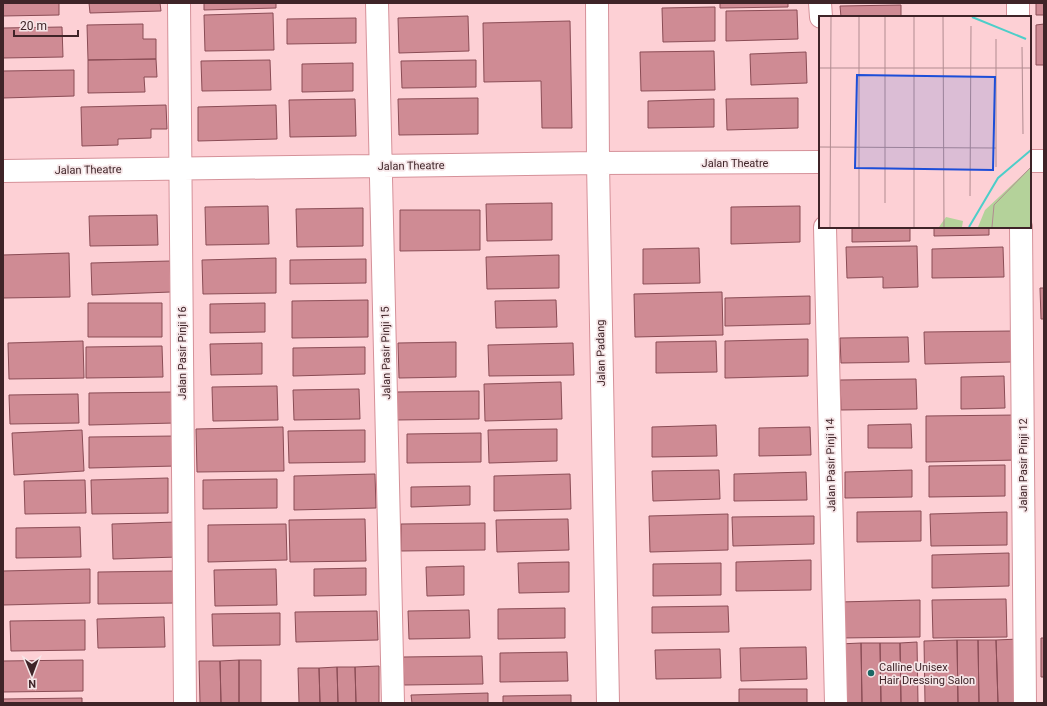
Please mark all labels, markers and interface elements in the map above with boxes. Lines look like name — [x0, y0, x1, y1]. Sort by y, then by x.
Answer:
scale bar — [14, 12, 78, 38]
inset map — [819, 16, 1031, 228]
text: 20 m — [20, 19, 47, 33]
street label: Jalan Theatre — [702, 157, 769, 170]
street label: Jalan Theatre — [377, 159, 445, 173]
street label: Jalan Theatre — [54, 163, 122, 177]
street label: Jalan Pasir Pinji 16 — [176, 306, 189, 400]
street label: Jalan Pasir Pinji 15 — [379, 306, 393, 400]
street label: Jalan Padang — [594, 319, 608, 387]
street label: Jalan Pasir Pinji 14 — [824, 418, 838, 512]
street label: Jalan Pasir Pinji 12 — [1017, 418, 1030, 512]
north arrow — [12, 654, 52, 694]
place label: Calline Unisex Hair Dressing Salon — [879, 661, 975, 687]
marker: Calline Unisex Hair Dressing Salon — [866, 668, 876, 678]
text: N — [28, 677, 36, 690]

